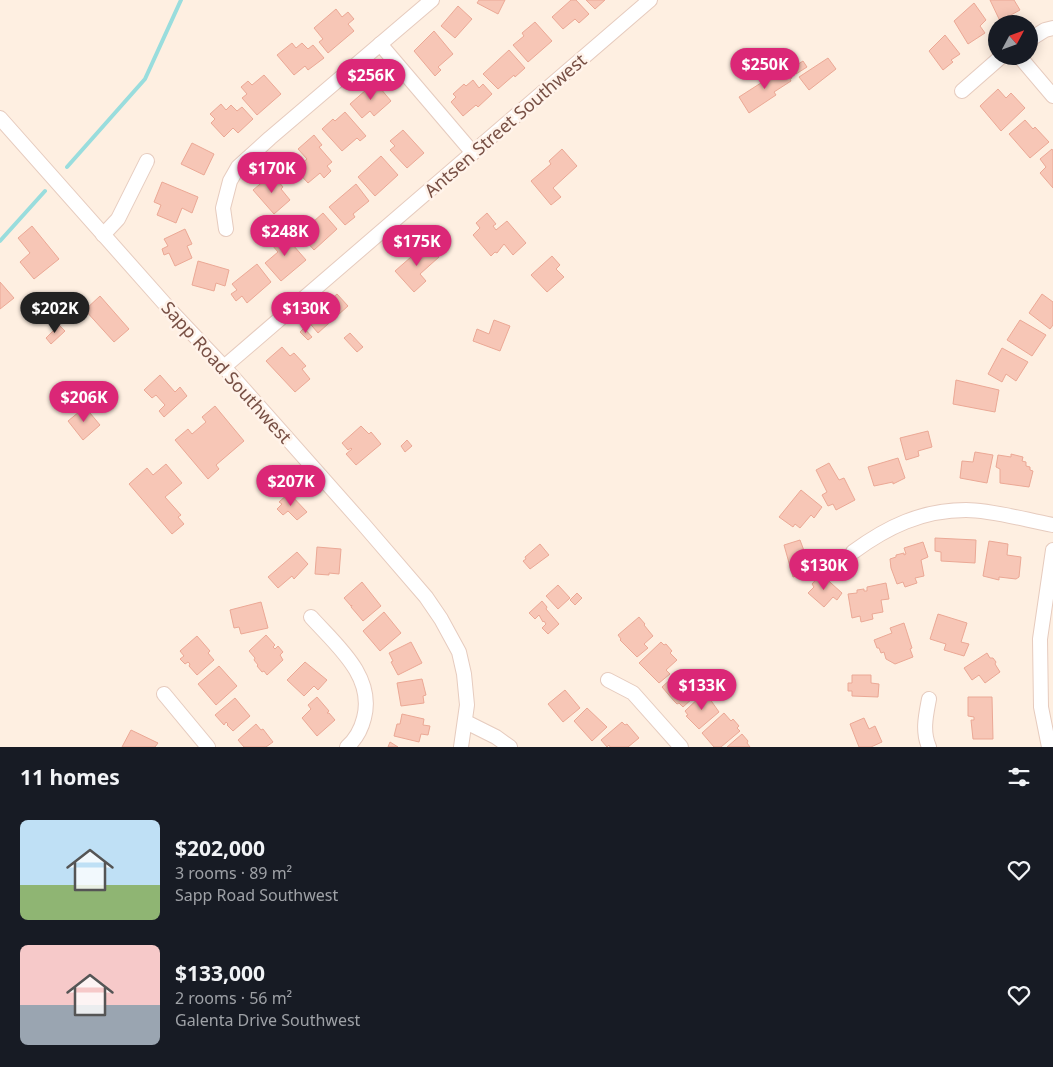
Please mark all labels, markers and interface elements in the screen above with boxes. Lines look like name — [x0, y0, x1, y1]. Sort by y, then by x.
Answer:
north arrow — [988, 15, 1038, 65]
map controls — [988, 15, 1038, 65]
street label: Antsen Street Southwest — [419, 48, 592, 202]
pin: $250K — [730, 48, 800, 90]
text: $250K — [741, 53, 789, 75]
pin: $256K — [336, 58, 406, 101]
text: $256K — [347, 64, 395, 86]
pin: $170K — [237, 152, 307, 194]
text: $170K — [248, 157, 296, 179]
pin: $248K — [250, 214, 320, 257]
text: $248K — [261, 220, 309, 242]
pin: $175K — [382, 224, 452, 267]
text: $175K — [393, 230, 441, 252]
pin: $202K — [20, 292, 90, 334]
pin: $130K — [271, 292, 341, 334]
street label: Sapp Road Southwest — [157, 296, 298, 449]
text: $202K — [31, 297, 79, 319]
text: $130K — [282, 297, 330, 319]
pin: $206K — [49, 380, 119, 423]
text: $206K — [60, 386, 108, 408]
pin: $207K — [256, 464, 326, 507]
text: $207K — [267, 470, 315, 492]
pin: $130K — [789, 548, 859, 591]
text: $130K — [800, 554, 848, 576]
pin: $133K — [667, 668, 737, 711]
text: $133K — [678, 674, 726, 696]
text: 11 homes — [20, 763, 120, 791]
icon: filters — [1005, 763, 1033, 791]
text: $202,000 — [175, 834, 265, 862]
icon: home — [60, 840, 120, 900]
icon: heart — [1005, 856, 1033, 884]
text: 3 rooms · 89 m² — [175, 862, 292, 884]
text: Sapp Road Southwest — [175, 884, 338, 906]
text: $133,000 — [175, 959, 265, 987]
icon: home — [60, 965, 120, 1025]
icon: heart — [1005, 981, 1033, 1009]
text: 2 rooms · 56 m² — [175, 987, 292, 1009]
text: Galenta Drive Southwest — [175, 1009, 360, 1031]

